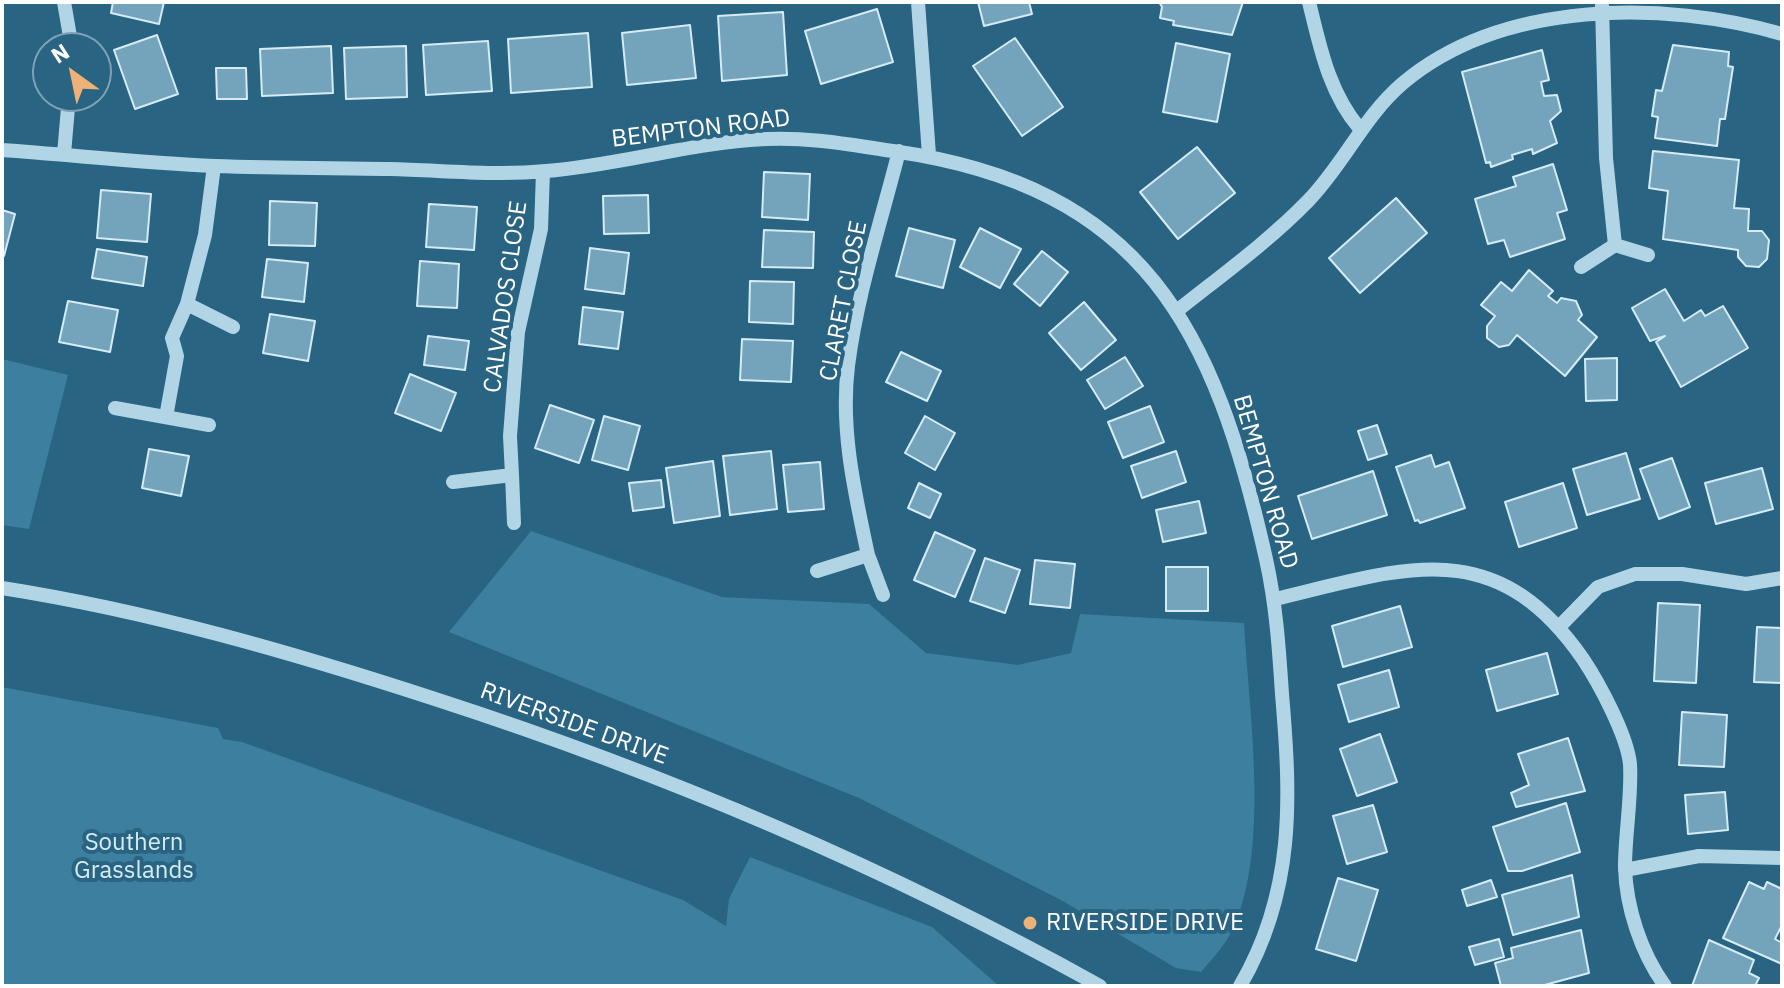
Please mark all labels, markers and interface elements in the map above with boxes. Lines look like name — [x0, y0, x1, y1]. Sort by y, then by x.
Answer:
north arrow — [32, 32, 112, 112]
text: N — [45, 37, 74, 70]
street label: BEMPTON ROAD — [610, 104, 792, 154]
street label: CALVADOS CLOSE — [478, 199, 534, 395]
street label: CLARET CLOSE — [814, 218, 874, 384]
street label: BEMPTON ROAD — [1226, 392, 1304, 572]
street label: RIVERSIDE DRIVE — [476, 677, 672, 771]
park label: Southern Grasslands — [74, 829, 194, 885]
place label: RIVERSIDE DRIVE — [1046, 909, 1244, 937]
marker: RIVERSIDE DRIVE — [1021, 914, 1039, 932]

